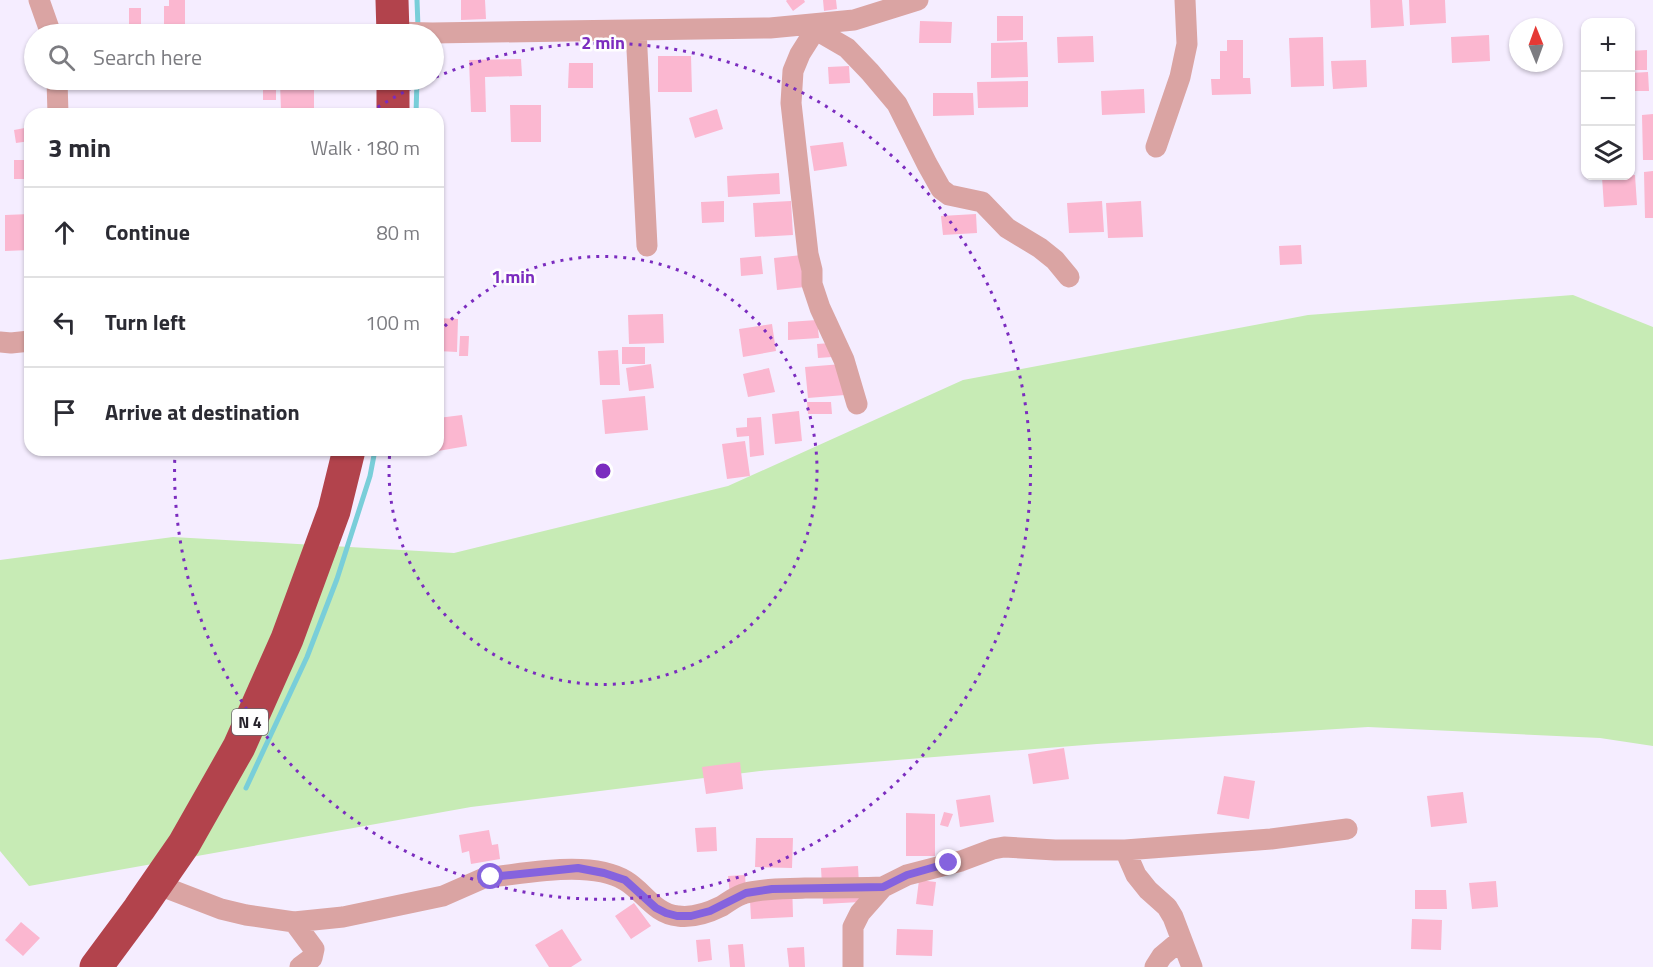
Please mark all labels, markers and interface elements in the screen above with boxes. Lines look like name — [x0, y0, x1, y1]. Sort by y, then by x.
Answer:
north arrow — [1509, 18, 1563, 72]
map controls — [1581, 18, 1635, 180]
button: + — [1581, 18, 1635, 72]
search box — [24, 24, 444, 90]
text: 2 min — [581, 29, 625, 56]
text: Search here — [93, 40, 202, 74]
icon: search — [45, 41, 78, 74]
button: − — [1581, 72, 1635, 126]
button: layers — [1581, 126, 1635, 180]
text: 3 min — [48, 128, 111, 167]
text: Walk · 180 m — [311, 132, 420, 163]
text: Continue — [105, 215, 190, 249]
icon: ahead — [48, 216, 81, 249]
text: 80 m — [376, 217, 420, 248]
text: 1 min — [491, 263, 535, 290]
text: Turn left — [105, 305, 186, 339]
icon: left — [48, 306, 81, 339]
text: 100 m — [365, 307, 420, 338]
text: Arrive at destination — [105, 395, 300, 429]
icon: arrive — [48, 396, 81, 429]
centre of rings — [593, 461, 613, 481]
road number: N 4 — [232, 709, 268, 735]
route end — [935, 849, 961, 875]
route start — [477, 863, 503, 889]

